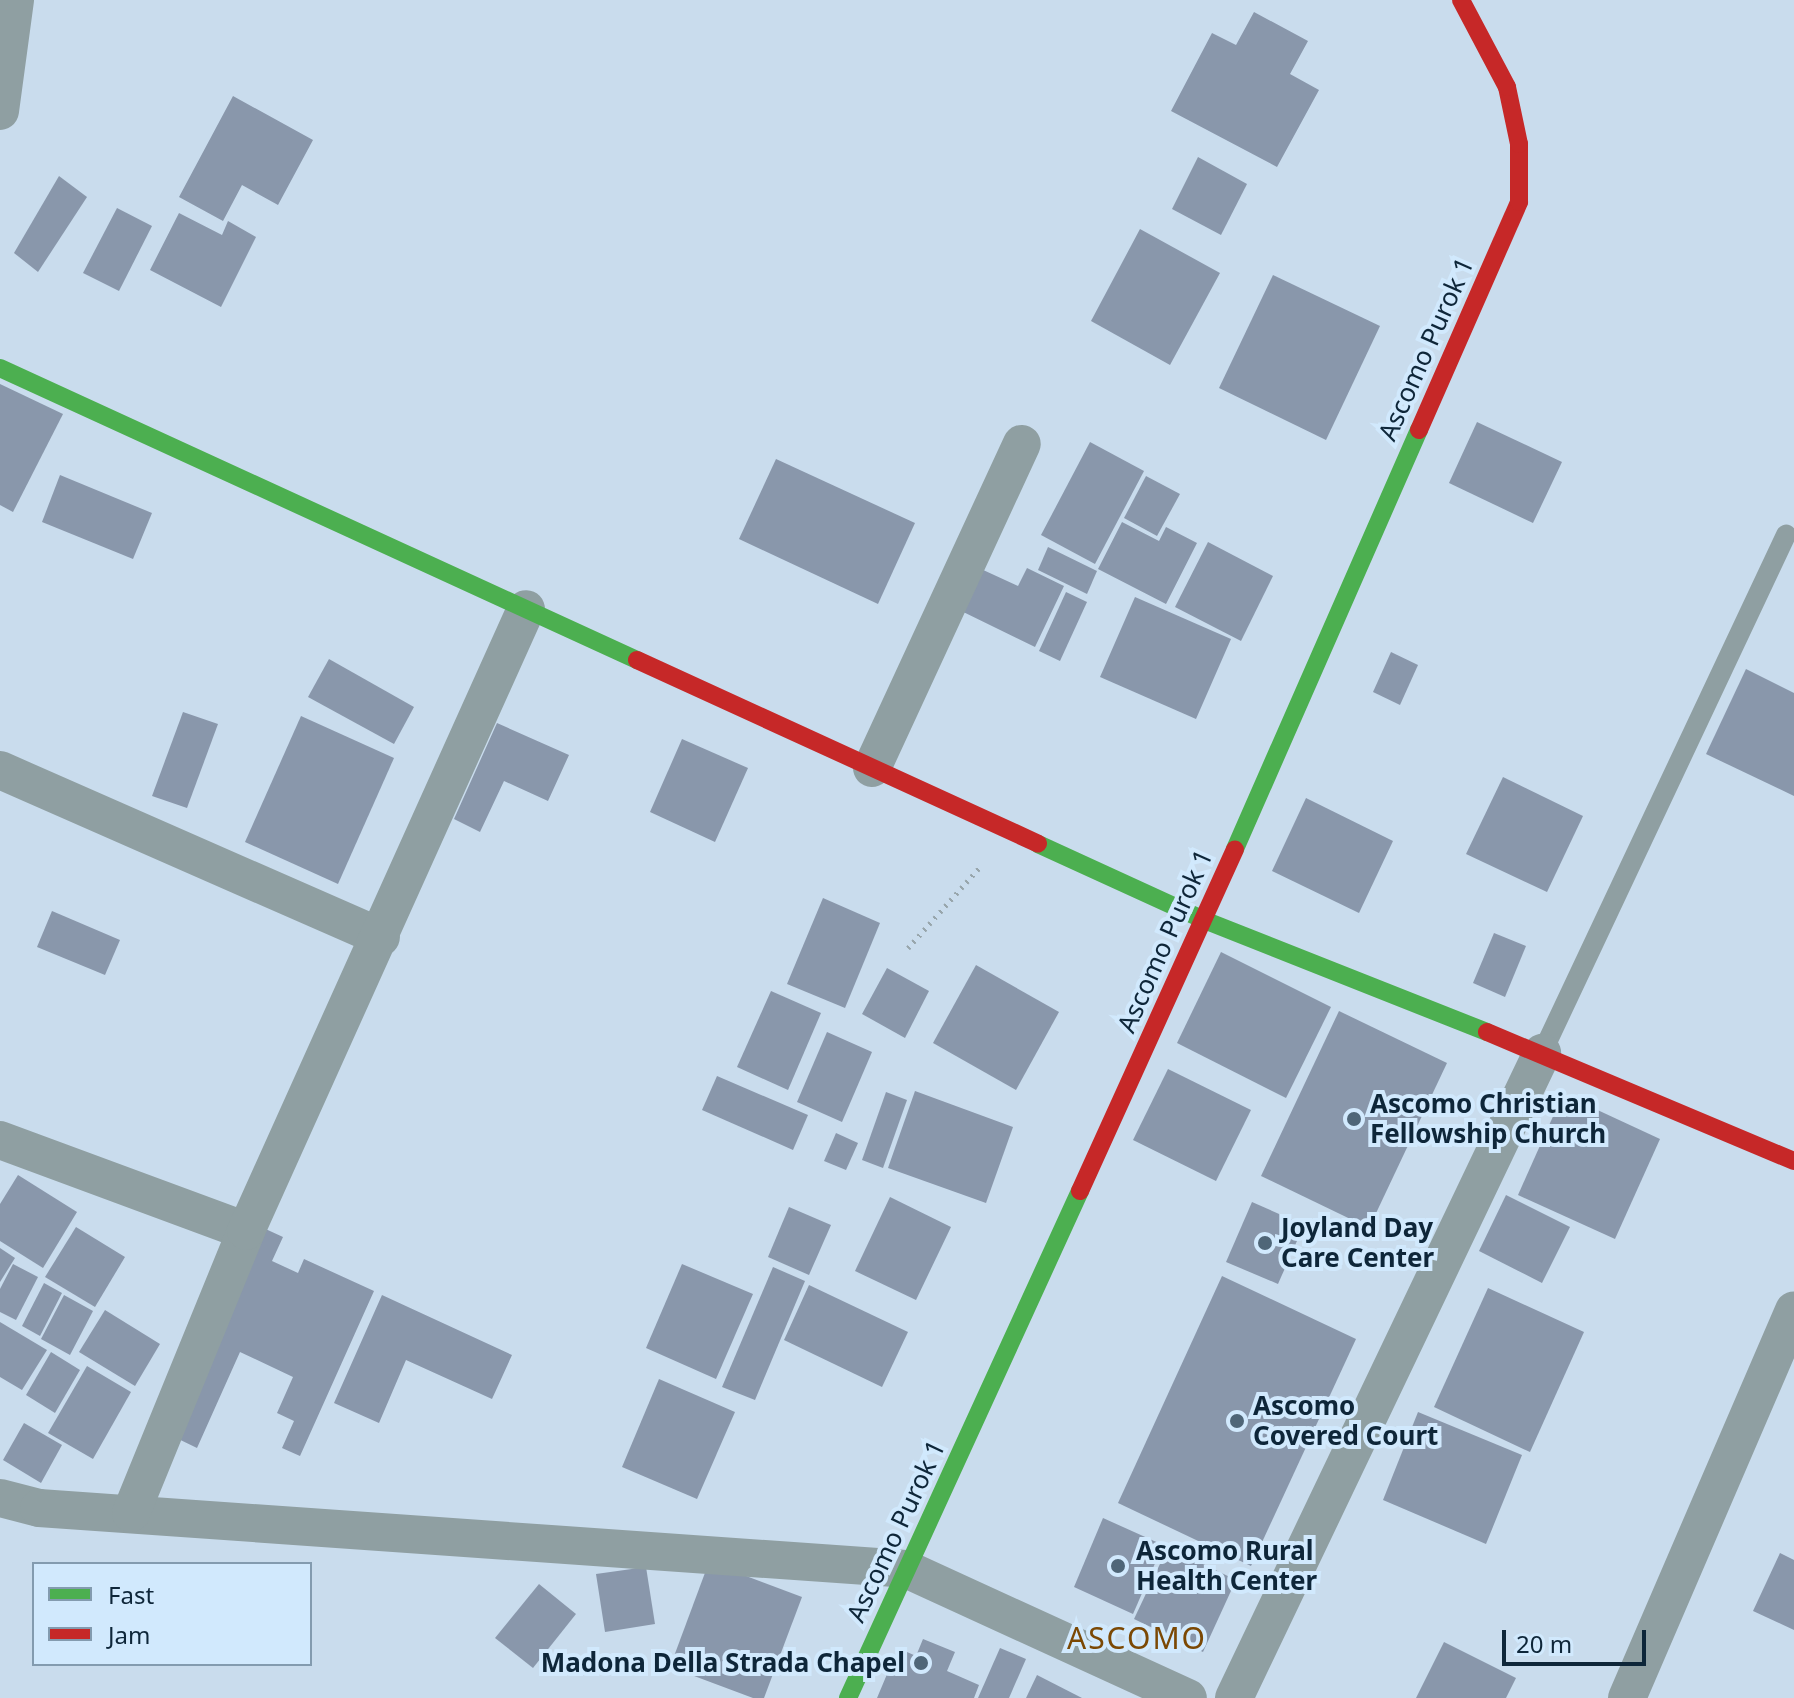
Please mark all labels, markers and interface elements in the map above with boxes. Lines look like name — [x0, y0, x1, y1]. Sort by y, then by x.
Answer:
street label: Ascomo Purok 1 — [1372, 253, 1480, 445]
street label: Ascomo Purok 1 — [1111, 845, 1219, 1037]
place label: Ascomo Christian Fellowship Church — [1370, 1088, 1606, 1150]
marker: Ascomo Christian Fellowship Church — [1345, 1110, 1363, 1128]
place label: Joyland Day Care Center — [1281, 1212, 1434, 1274]
marker: Joyland Day Care Center — [1256, 1234, 1274, 1252]
place label: Ascomo Covered Court — [1253, 1390, 1438, 1452]
marker: Ascomo Covered Court — [1228, 1412, 1246, 1430]
street label: Ascomo Purok 1 — [840, 1435, 952, 1627]
place label: Ascomo Rural Health Center — [1136, 1535, 1317, 1596]
marker: Ascomo Rural Health Center — [1107, 1555, 1129, 1577]
legend — [32, 1562, 312, 1666]
text: Fast — [108, 1578, 154, 1611]
scale bar — [1506, 1614, 1650, 1664]
text: Jam — [108, 1618, 150, 1651]
district label: ASCOMO — [1067, 1620, 1207, 1656]
text: 20 m — [1516, 1627, 1572, 1660]
place label: Madona Della Strada Chapel — [541, 1647, 905, 1679]
marker: Madona Della Strada Chapel — [912, 1654, 930, 1672]

